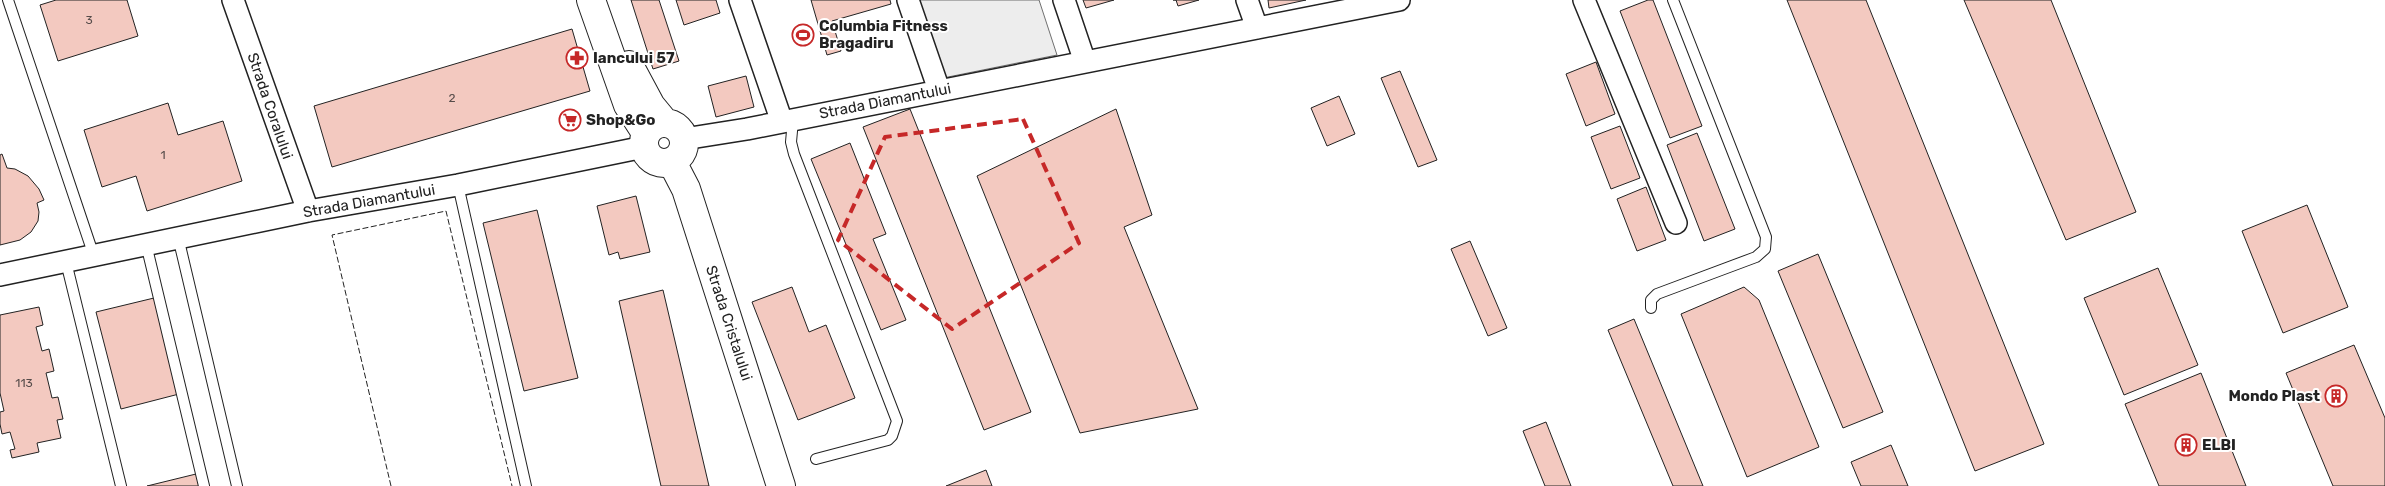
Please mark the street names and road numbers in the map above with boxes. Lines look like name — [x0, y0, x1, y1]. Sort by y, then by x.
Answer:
street label: Strada Coralului — [243, 50, 297, 162]
street label: Strada Diamantului — [818, 79, 952, 123]
street label: Strada Diamantului — [301, 181, 437, 221]
street label: Strada Cristalului — [702, 263, 756, 383]

